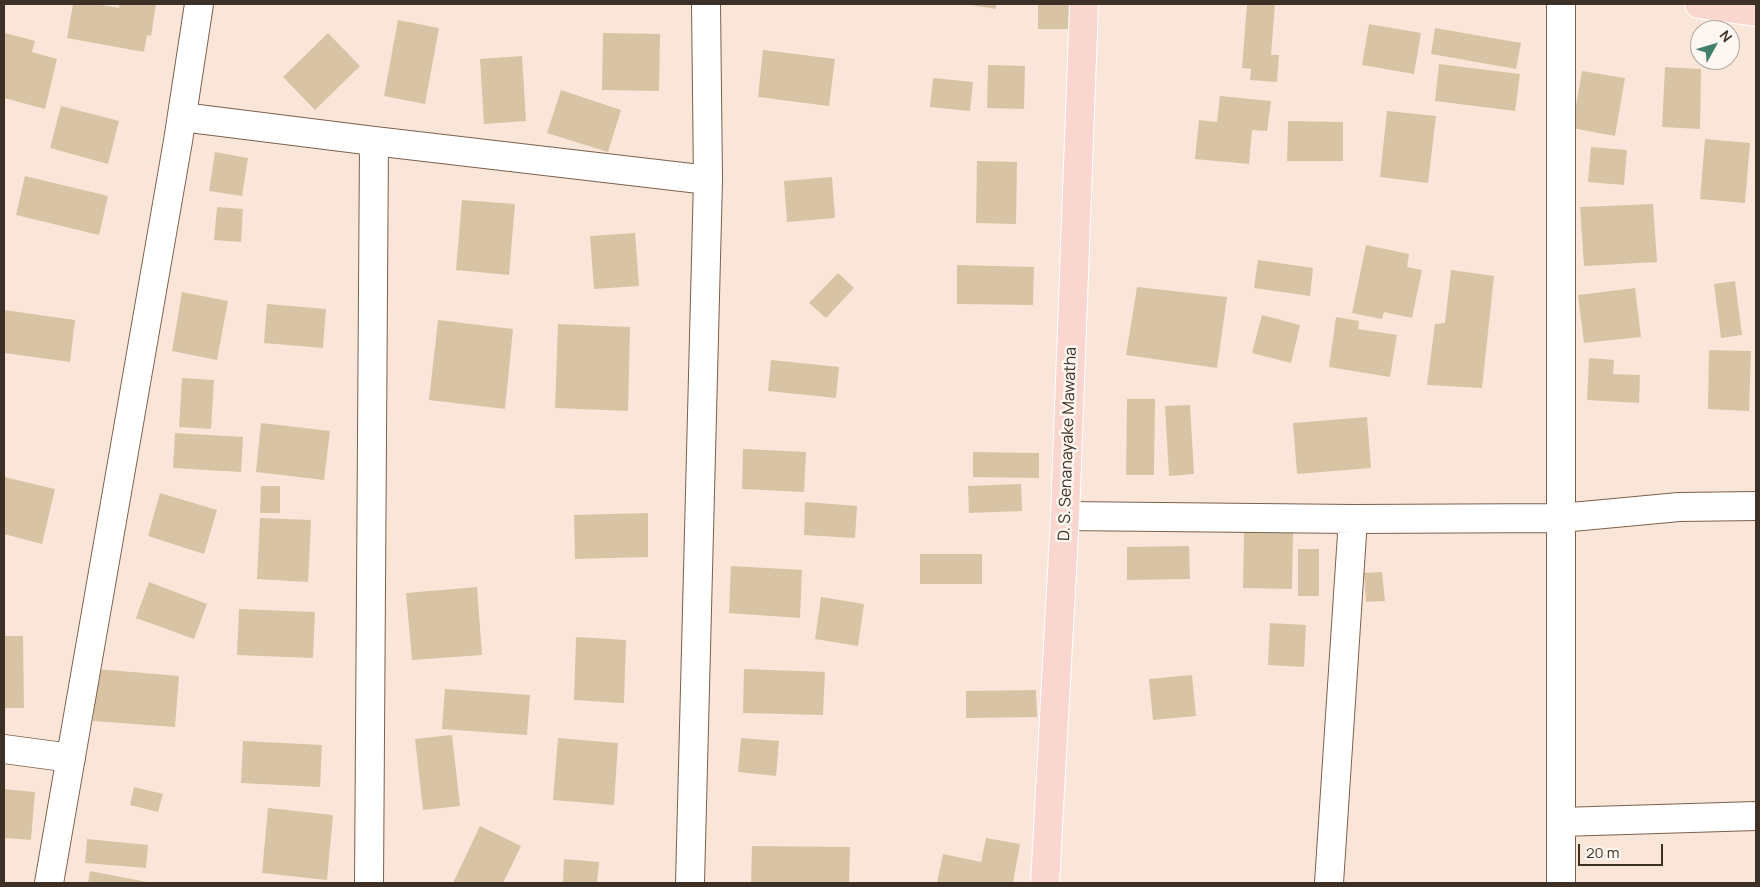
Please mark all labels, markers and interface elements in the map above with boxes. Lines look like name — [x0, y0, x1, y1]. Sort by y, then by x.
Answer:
north arrow — [1690, 20, 1740, 70]
text: N — [1716, 26, 1737, 46]
street label: D. S. Senanayake Mawatha — [1055, 347, 1081, 541]
scale bar — [1580, 834, 1665, 866]
text: 20 m — [1586, 842, 1619, 863]

